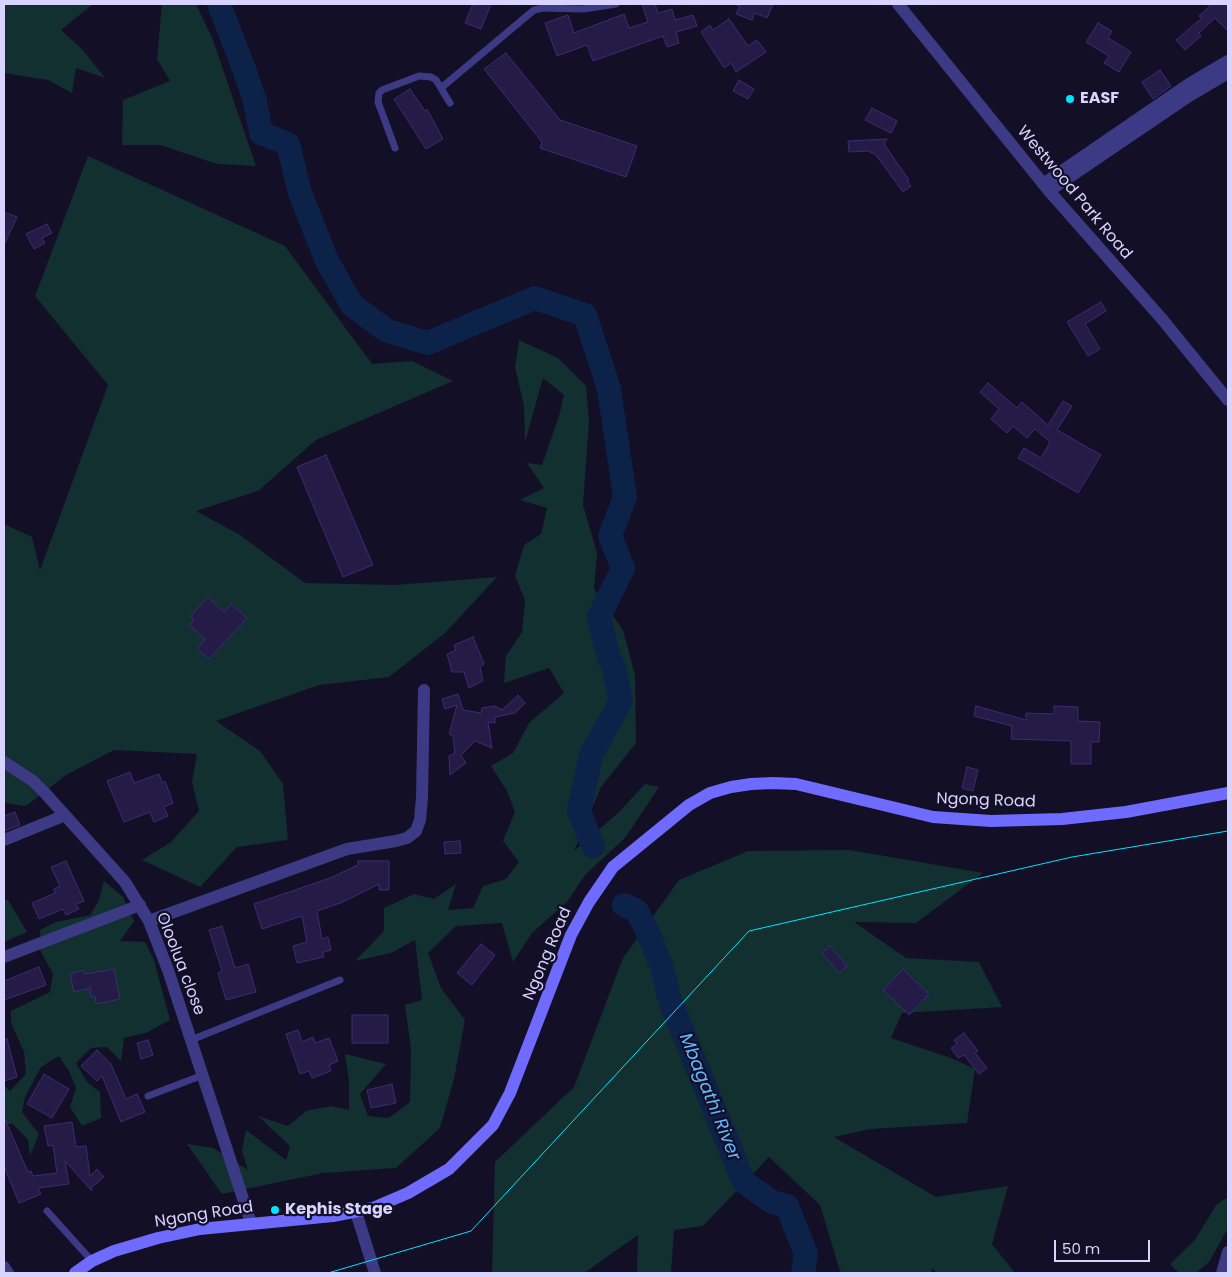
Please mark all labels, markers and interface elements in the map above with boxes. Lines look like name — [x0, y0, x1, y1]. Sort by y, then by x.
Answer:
place label: EASF — [1080, 89, 1119, 109]
marker: EASF — [1064, 93, 1076, 105]
street label: Westwood Park Road — [1012, 122, 1136, 264]
street label: Ngong Road — [936, 790, 1036, 812]
street label: Ngong Road — [520, 905, 576, 1003]
street label: Oloolua close — [152, 910, 208, 1018]
water label: Mbagathi River — [674, 1030, 744, 1164]
street label: Ngong Road — [153, 1198, 255, 1232]
place label: Kephis Stage — [285, 1200, 393, 1220]
marker: Kephis Stage — [269, 1204, 281, 1216]
scale bar — [1057, 1230, 1153, 1262]
text: 50 m — [1062, 1238, 1100, 1259]

